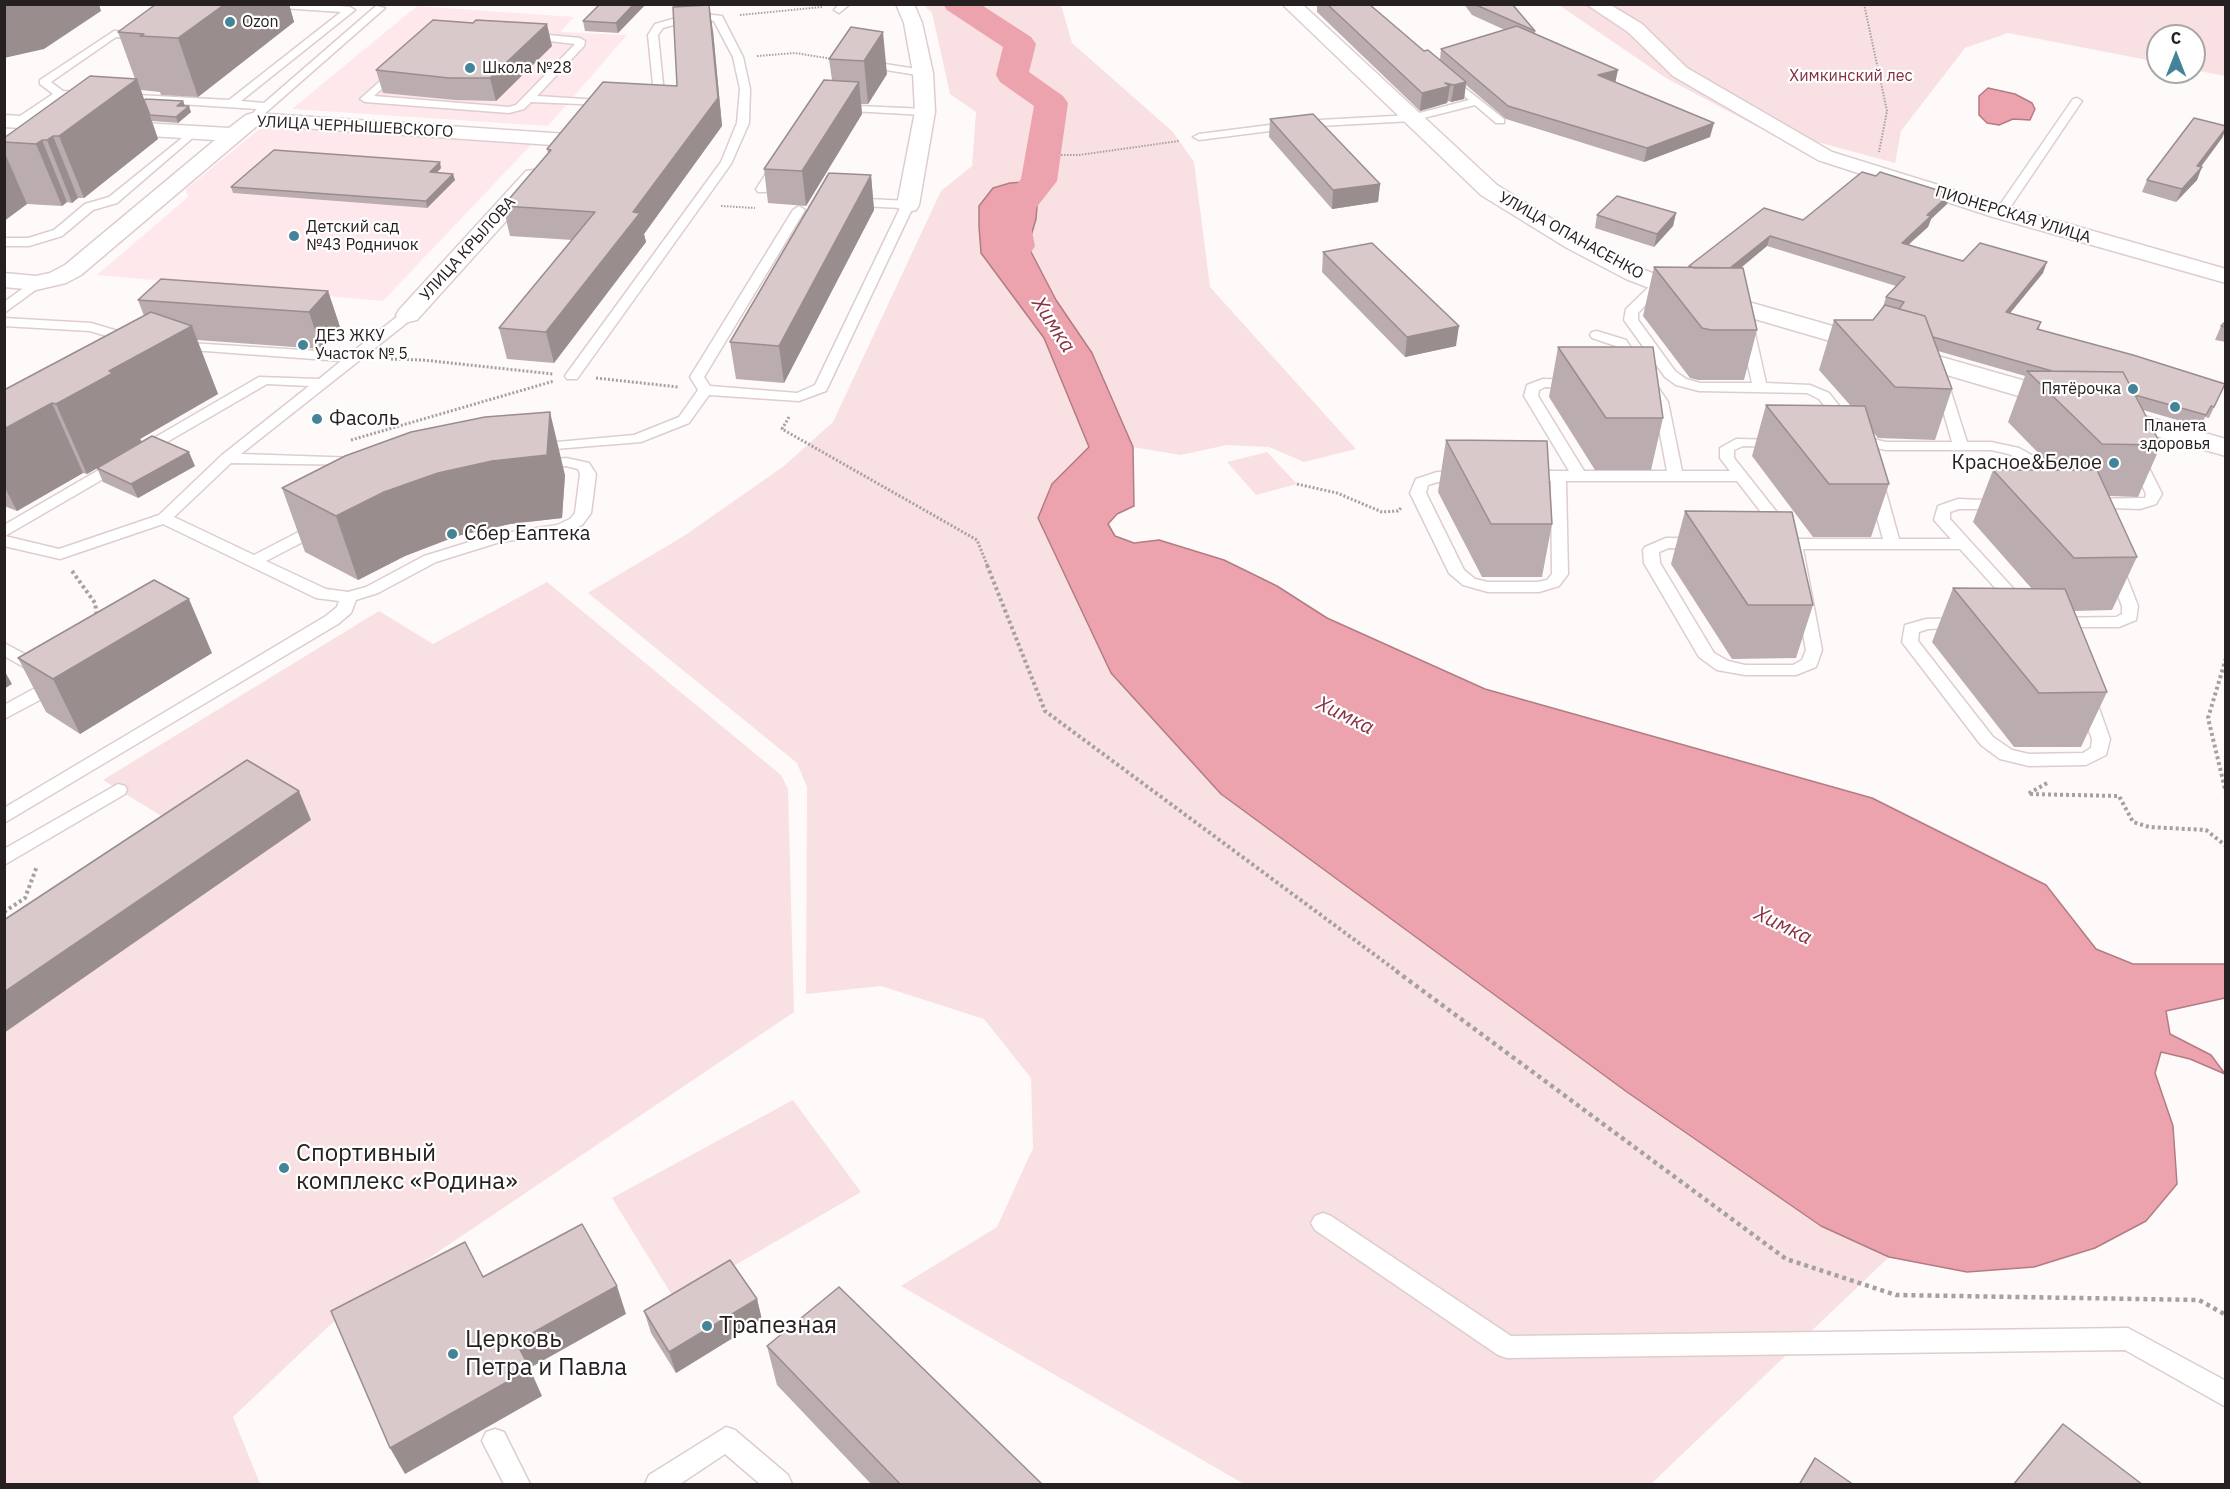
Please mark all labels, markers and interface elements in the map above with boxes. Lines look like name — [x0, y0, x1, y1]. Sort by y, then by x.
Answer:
place label: Ozon — [242, 12, 279, 32]
marker: Ozon — [223, 15, 237, 29]
north arrow — [2146, 24, 2206, 84]
text: С — [2171, 28, 2181, 48]
place label: Школа №28 — [482, 58, 572, 78]
marker: Школа №28 — [463, 61, 477, 75]
park label: Химкинский лес — [1789, 66, 1913, 86]
street label: УЛИЦА ЧЕРНЫШЕВСКОГО — [256, 112, 454, 142]
street label: ПИОНЕРСКАЯ УЛИЦА — [1933, 182, 2093, 248]
street label: УЛИЦА ОПАНАСЕНКО — [1495, 188, 1647, 284]
street label: УЛИЦА КРЫЛОВА — [416, 193, 520, 305]
place label: Детский сад №43 Родничок — [306, 217, 418, 255]
marker: Детский сад №43 Родничок — [287, 229, 301, 243]
water label: Химка — [1026, 292, 1080, 358]
place label: ДЕЗ ЖКУ Участок № 5 — [315, 326, 408, 364]
marker: ДЕЗ ЖКУ Участок № 5 — [296, 338, 310, 352]
place label: Пятёрочка — [2041, 379, 2121, 399]
marker: Пятёрочка — [2126, 382, 2140, 396]
marker: Планета здоровья — [2168, 400, 2182, 414]
place label: Фасоль — [329, 407, 399, 431]
marker: Фасоль — [310, 412, 324, 426]
place label: Планета здоровья — [2140, 416, 2210, 454]
place label: Красное&Белое — [1951, 451, 2102, 475]
marker: Красное&Белое — [2107, 456, 2121, 470]
place label: Сбер Еаптека — [464, 522, 590, 546]
marker: Сбер Еаптека — [445, 527, 459, 541]
water label: Химка — [1312, 691, 1378, 741]
water label: Химка — [1750, 901, 1816, 951]
place label: Спортивный комплекс «Родина» — [296, 1140, 517, 1196]
marker: Спортивный комплекс «Родина» — [277, 1161, 291, 1175]
place label: Трапезная — [719, 1312, 837, 1340]
marker: Трапезная — [700, 1319, 714, 1333]
place label: Церковь Петра и Павла — [465, 1326, 627, 1382]
marker: Церковь Петра и Павла — [446, 1347, 460, 1361]

